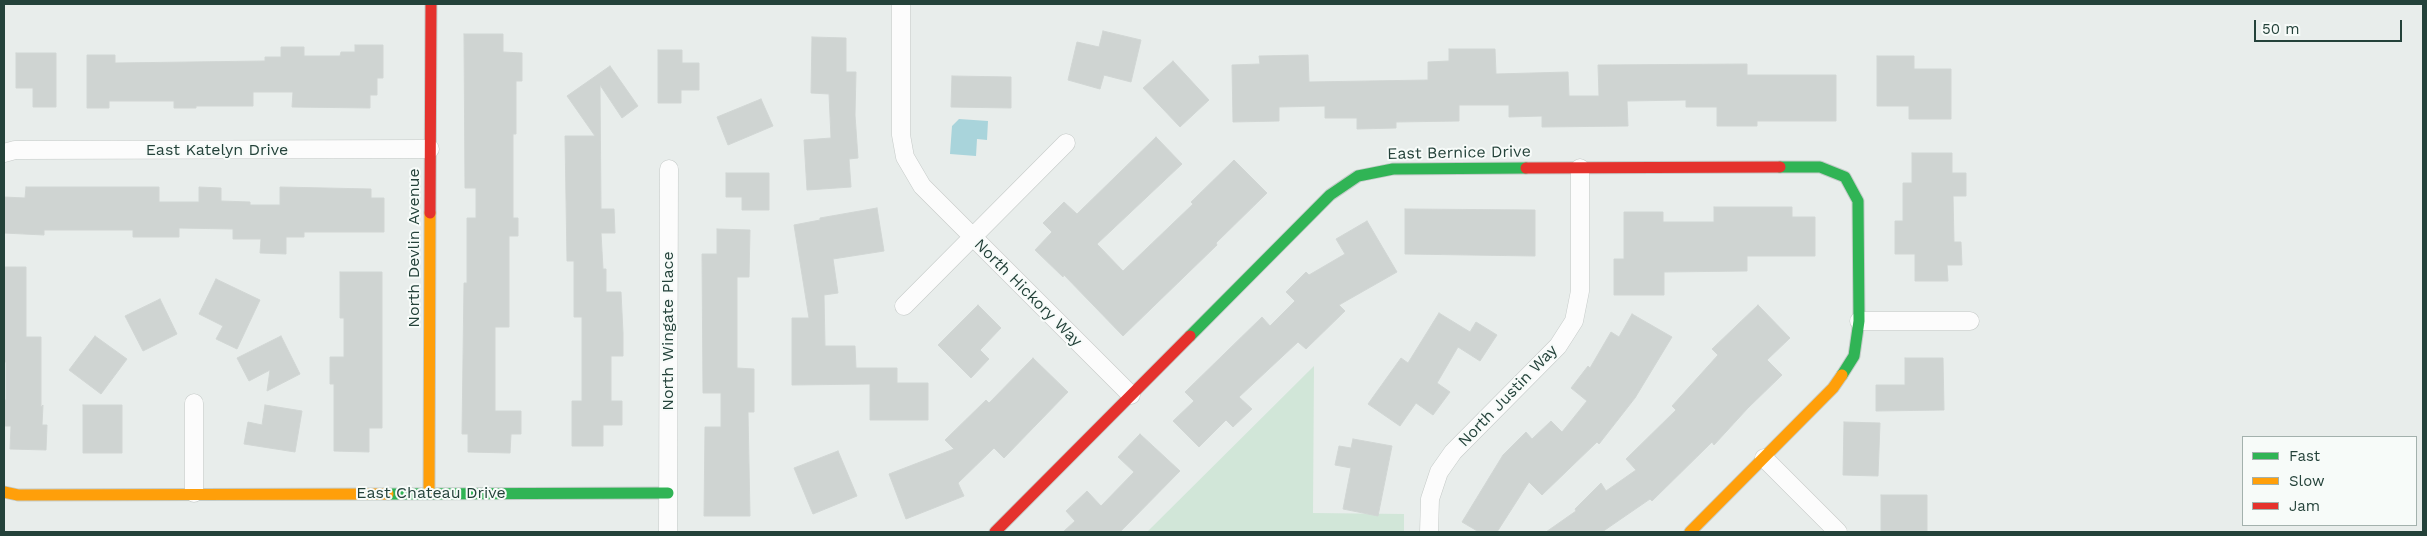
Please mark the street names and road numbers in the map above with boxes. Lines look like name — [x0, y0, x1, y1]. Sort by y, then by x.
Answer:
street label: East Katelyn Drive — [146, 140, 288, 160]
street label: East Bernice Drive — [1387, 142, 1531, 164]
street label: North Devlin Avenue — [404, 168, 424, 328]
street label: North Hickory Way — [970, 235, 1086, 351]
street label: North Wingate Place — [658, 251, 678, 411]
street label: North Justin Way — [1454, 341, 1562, 451]
street label: East Chateau Drive — [356, 483, 506, 503]

